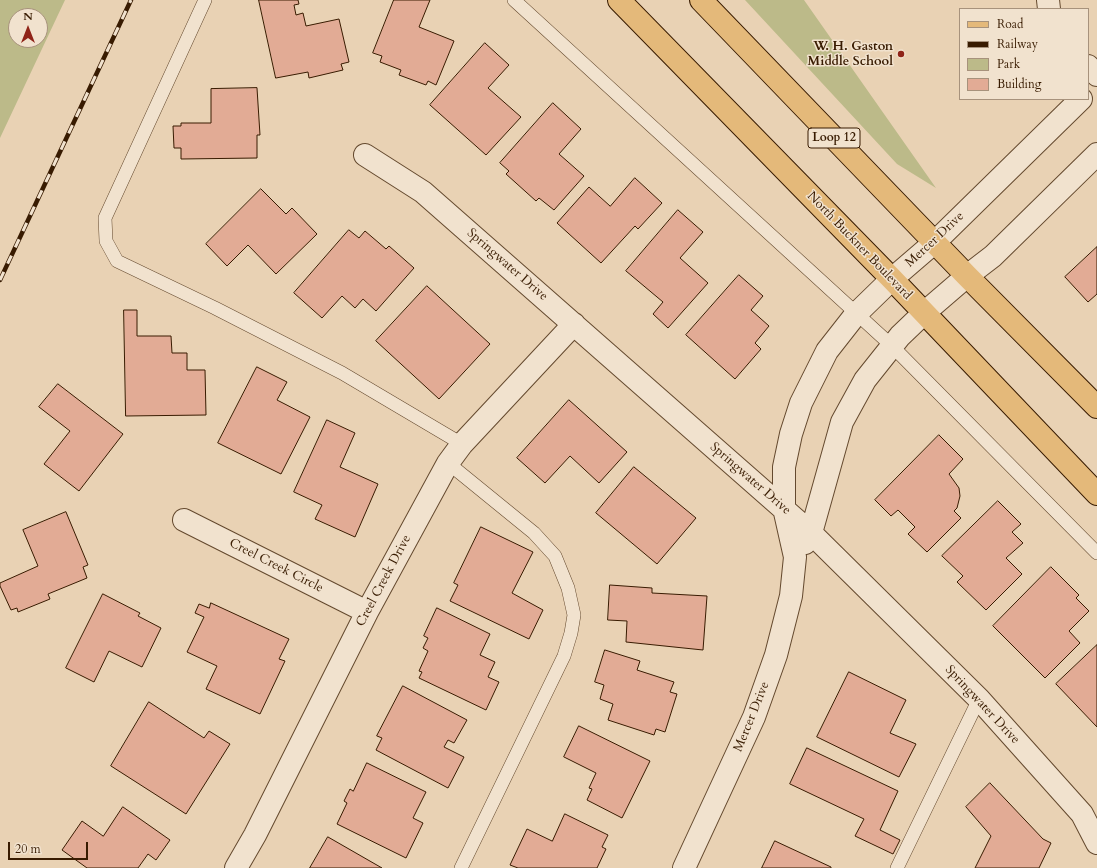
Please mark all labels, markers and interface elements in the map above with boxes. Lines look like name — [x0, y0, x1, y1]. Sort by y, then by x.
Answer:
north arrow — [8, 8, 48, 48]
legend — [959, 8, 1089, 100]
text: N — [23, 9, 33, 24]
text: Road — [997, 16, 1023, 32]
text: Railway — [997, 36, 1038, 52]
place label: W. H. Gaston Middle School — [808, 39, 893, 70]
marker: W. H. Gaston Middle School — [896, 49, 906, 59]
text: Park — [997, 56, 1020, 72]
text: Building — [997, 76, 1041, 92]
road number: Loop 12 — [808, 128, 860, 148]
street label: North Buckner Boulevard — [803, 189, 915, 303]
street label: Mercer Drive — [902, 209, 968, 271]
street label: Springwater Drive — [463, 226, 551, 304]
street label: Springwater Drive — [706, 440, 794, 518]
street label: Creel Creek Drive — [353, 532, 415, 630]
street label: Creel Creek Circle — [226, 536, 326, 596]
street label: Springwater Drive — [941, 662, 1023, 748]
street label: Mercer Drive — [731, 680, 773, 754]
scale bar — [10, 834, 90, 860]
text: 20 m — [15, 841, 41, 857]

